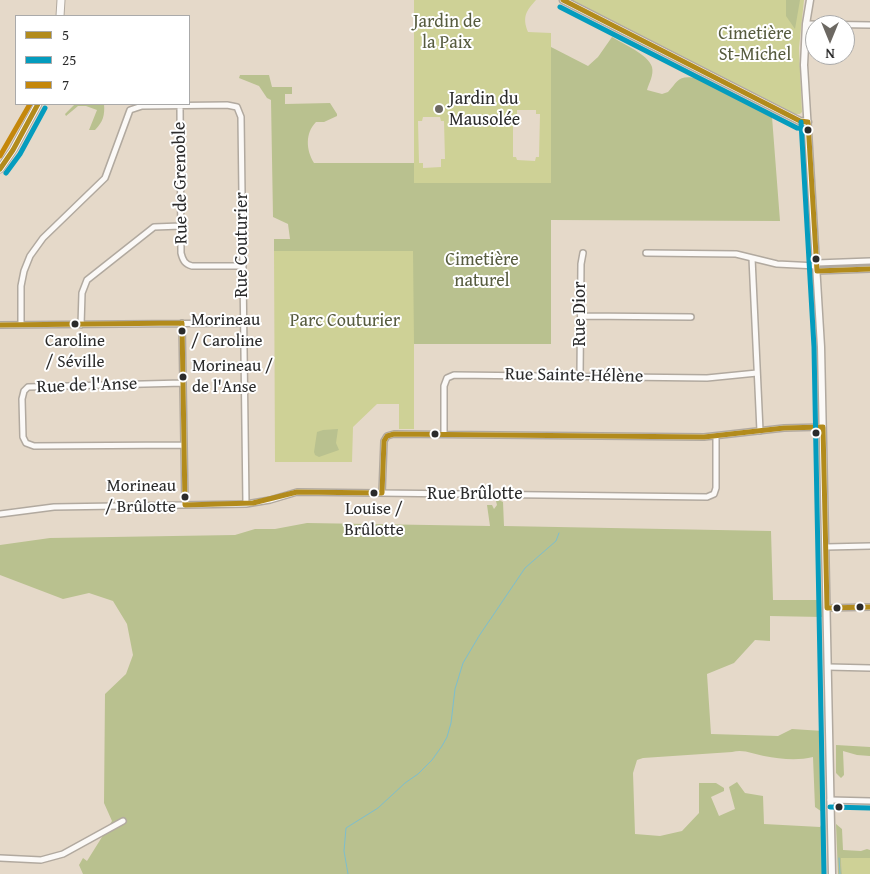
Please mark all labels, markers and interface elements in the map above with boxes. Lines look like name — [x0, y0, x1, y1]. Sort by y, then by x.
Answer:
park label: Jardin de la Paix — [413, 11, 481, 54]
legend — [15, 15, 190, 105]
north arrow — [805, 15, 855, 65]
park label: Cimetière St-Michel — [718, 23, 792, 66]
text: 5 — [62, 24, 69, 45]
text: N — [825, 44, 835, 64]
text: 25 — [62, 49, 76, 70]
text: 7 — [62, 74, 69, 95]
place label: Jardin du Mausolée — [449, 88, 520, 130]
marker: Jardin du Mausolée — [433, 103, 445, 115]
street label: Rue de Grenoble — [169, 121, 193, 245]
unlabelled marker — [803, 125, 813, 135]
street label: Rue Couturier — [231, 192, 253, 298]
park label: Cimetière naturel — [445, 249, 519, 292]
unlabelled marker — [811, 254, 821, 264]
street label: Rue Dior — [569, 281, 591, 347]
park label: Parc Couturier — [290, 310, 400, 332]
place label: Morineau / Caroline — [191, 311, 263, 351]
marker: Caroline / Séville — [70, 319, 80, 329]
marker: Morineau / Caroline — [177, 326, 187, 336]
place label: Caroline / Séville — [45, 332, 105, 372]
place label: Morineau / de l'Anse — [192, 357, 273, 397]
street label: Rue Sainte-Hélène — [505, 364, 643, 388]
marker: Morineau / de l'Anse — [178, 372, 188, 382]
street label: Rue de l'Anse — [36, 373, 138, 399]
unlabelled marker — [811, 428, 821, 438]
unlabelled marker — [430, 429, 440, 439]
place label: Morineau / Brûlotte — [105, 477, 176, 517]
street label: Rue Brûlotte — [427, 483, 523, 505]
marker: Louise / Brûlotte — [369, 488, 379, 498]
marker: Morineau / Brûlotte — [180, 492, 190, 502]
place label: Louise / Brûlotte — [344, 500, 404, 540]
unlabelled marker — [855, 602, 865, 612]
unlabelled marker — [832, 603, 842, 613]
unlabelled marker — [834, 802, 844, 812]

